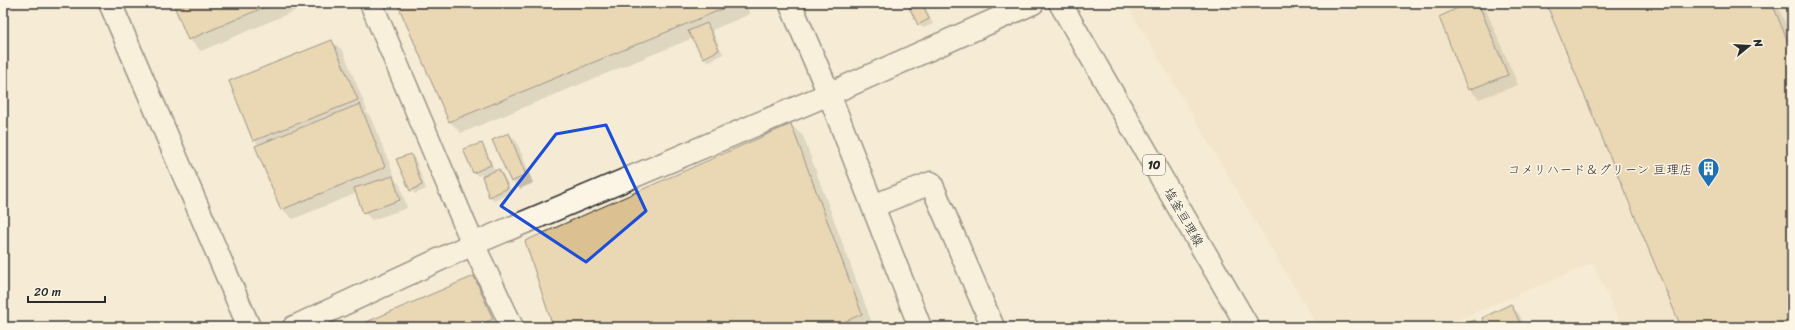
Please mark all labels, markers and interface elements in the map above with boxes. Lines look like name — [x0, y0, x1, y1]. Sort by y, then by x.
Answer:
north arrow — [1729, 26, 1769, 66]
text: N — [1748, 36, 1768, 50]
road number: 10 — [1143, 155, 1165, 175]
building icon: コメリハード＆グリーン 亘理店 — [1695, 156, 1721, 189]
place label: コメリハード＆グリーン 亘理店 — [1507, 158, 1692, 181]
street label: 塩釜亘理線 — [1158, 183, 1211, 252]
scale bar — [28, 278, 105, 304]
text: 20 m — [34, 281, 61, 303]

